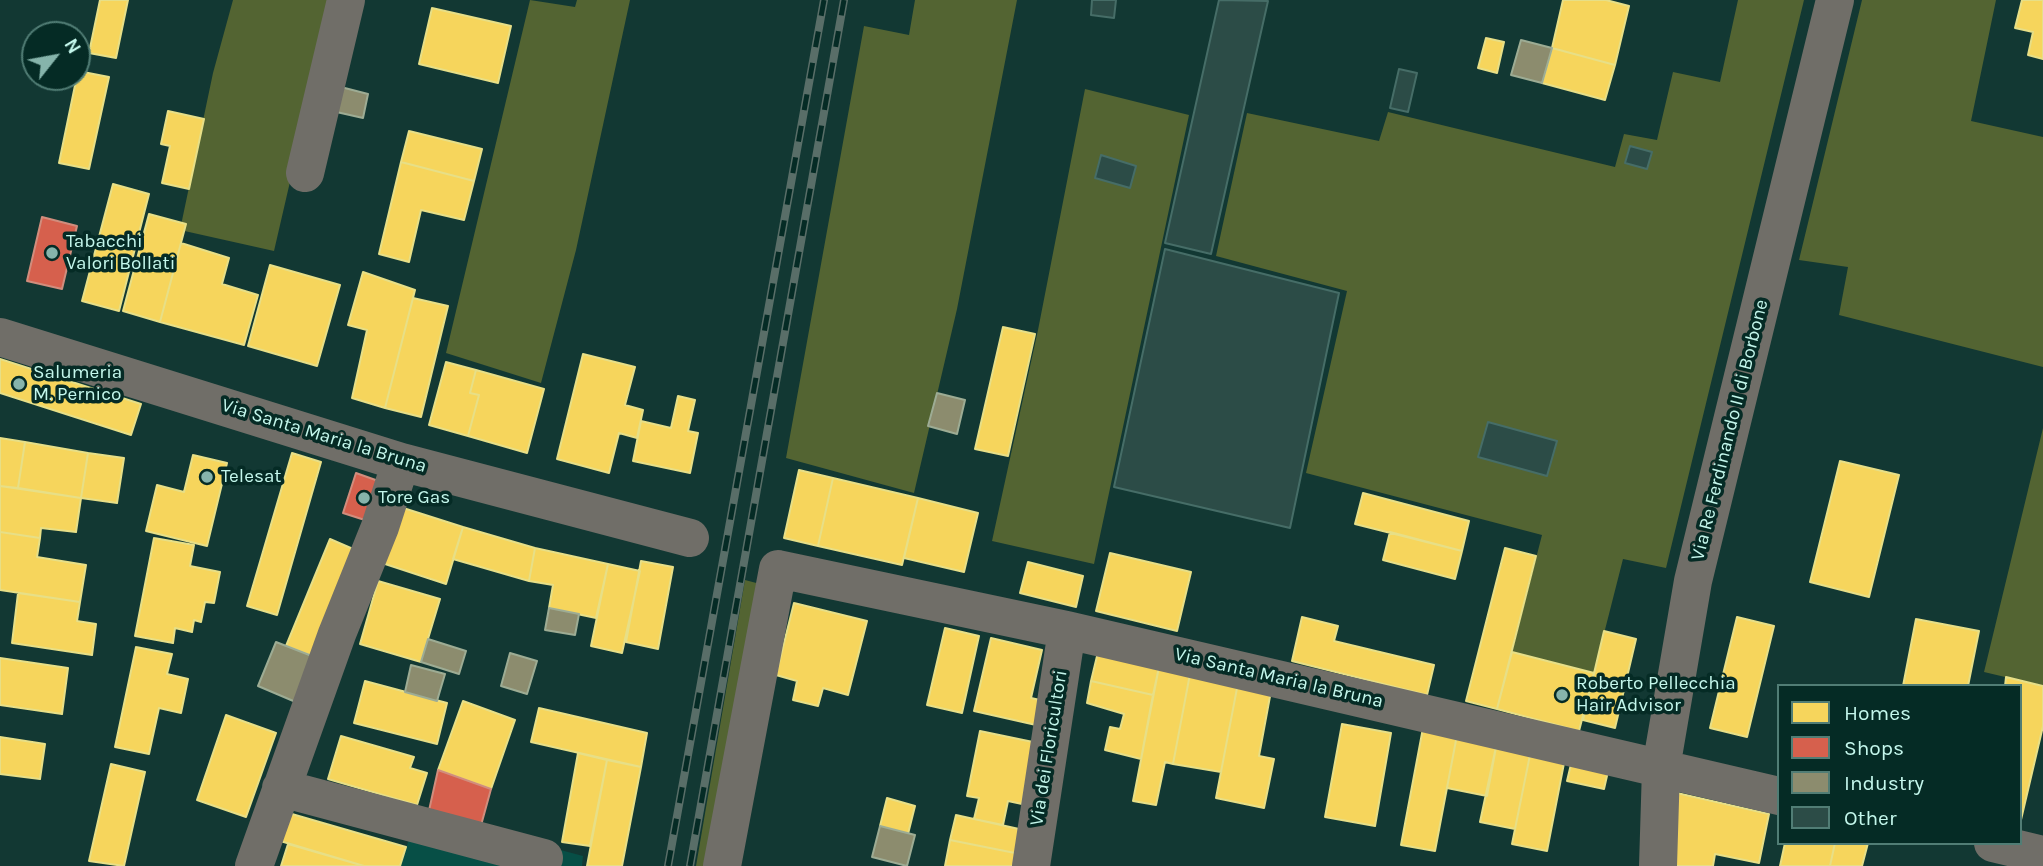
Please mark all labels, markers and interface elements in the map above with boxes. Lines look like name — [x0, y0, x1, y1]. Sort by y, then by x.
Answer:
north arrow — [21, 21, 91, 91]
text: N — [59, 35, 85, 58]
place label: Tabacchi Valori Bollati — [66, 231, 175, 275]
marker: Tabacchi Valori Bollati — [44, 245, 60, 261]
street label: Via Re Ferdinando II di Borbone — [1686, 297, 1774, 563]
place label: Salumeria M. Pernico — [33, 362, 122, 406]
marker: Salumeria M. Pernico — [11, 376, 27, 392]
street label: Via Santa Maria la Bruna — [219, 394, 429, 478]
place label: Telesat — [221, 466, 282, 488]
marker: Telesat — [199, 469, 215, 485]
place label: Tore Gas — [378, 487, 450, 509]
marker: Tore Gas — [356, 490, 372, 506]
street label: Via Santa Maria la Bruna — [1173, 643, 1385, 713]
street label: Via dei Floricultori — [1025, 668, 1073, 828]
place label: Roberto Pellecchia Hair Advisor — [1576, 673, 1736, 717]
legend — [1777, 684, 2022, 845]
marker: Roberto Pellecchia Hair Advisor — [1554, 687, 1570, 703]
text: Homes — [1844, 701, 1911, 725]
text: Shops — [1844, 736, 1904, 760]
text: Industry — [1844, 771, 1924, 795]
text: Other — [1844, 806, 1897, 830]

